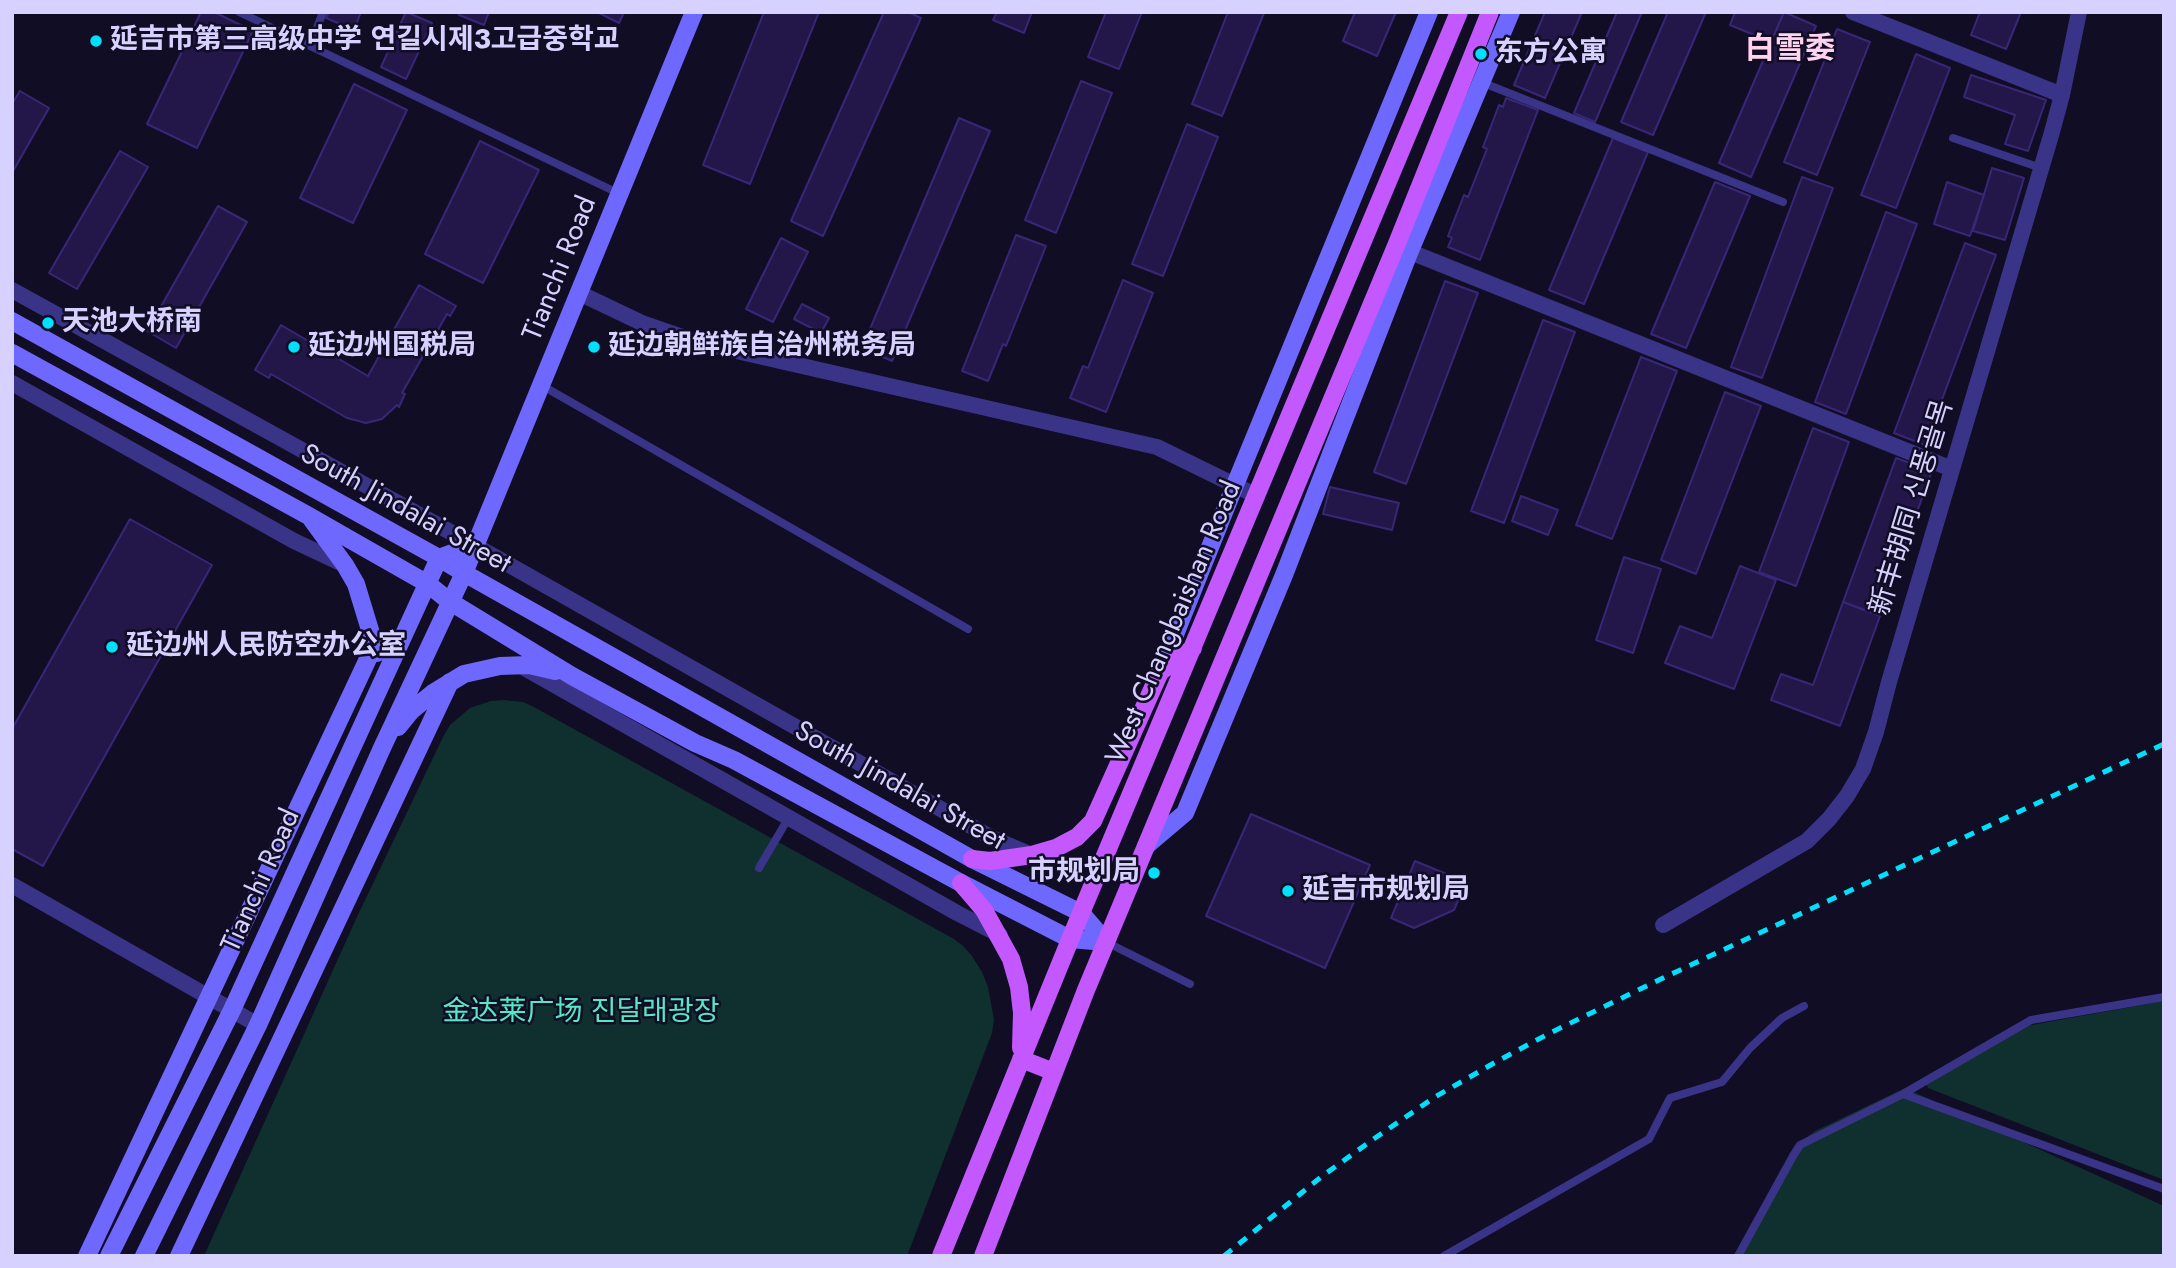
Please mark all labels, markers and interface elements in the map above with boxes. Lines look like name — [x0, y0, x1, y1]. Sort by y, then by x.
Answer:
place label: 延吉市第三高级中学 연길시제3고급중학교 — [110, 24, 620, 58]
marker: 延吉市第三高级中学 연길시제3고급중학교 — [88, 33, 104, 49]
district label: 白雪委 — [1745, 33, 1835, 69]
place label: 东方公寓 — [1495, 37, 1607, 71]
marker: 东方公寓 — [1473, 46, 1489, 62]
street label: Tianchi Road — [517, 192, 605, 346]
place label: 天池大桥南 — [62, 306, 202, 340]
marker: 天池大桥南 — [40, 315, 56, 331]
place label: 延边州国税局 — [308, 330, 476, 364]
place label: 延边朝鲜族自治州税务局 — [608, 330, 916, 364]
marker: 延边州国税局 — [286, 339, 302, 355]
marker: 延边朝鲜族自治州税务局 — [586, 339, 602, 355]
street label: 新丰胡同 신풍골목 — [1864, 396, 1962, 620]
street label: South Jindalai Street — [294, 438, 516, 582]
street label: West Changbaishan Road — [1100, 477, 1250, 769]
place label: 延边州人民防空办公室 — [126, 630, 406, 664]
marker: 延边州人民防空办公室 — [104, 639, 120, 655]
street label: South Jindalai Street — [788, 715, 1010, 859]
street label: Tianchi Road — [216, 804, 308, 958]
place label: 市规划局 — [1028, 856, 1140, 890]
marker: 市规划局 — [1146, 865, 1162, 881]
place label: 延吉市规划局 — [1302, 874, 1470, 908]
marker: 延吉市规划局 — [1280, 883, 1296, 899]
park label: 金达莱广场 진달래광장 — [442, 996, 720, 1030]

